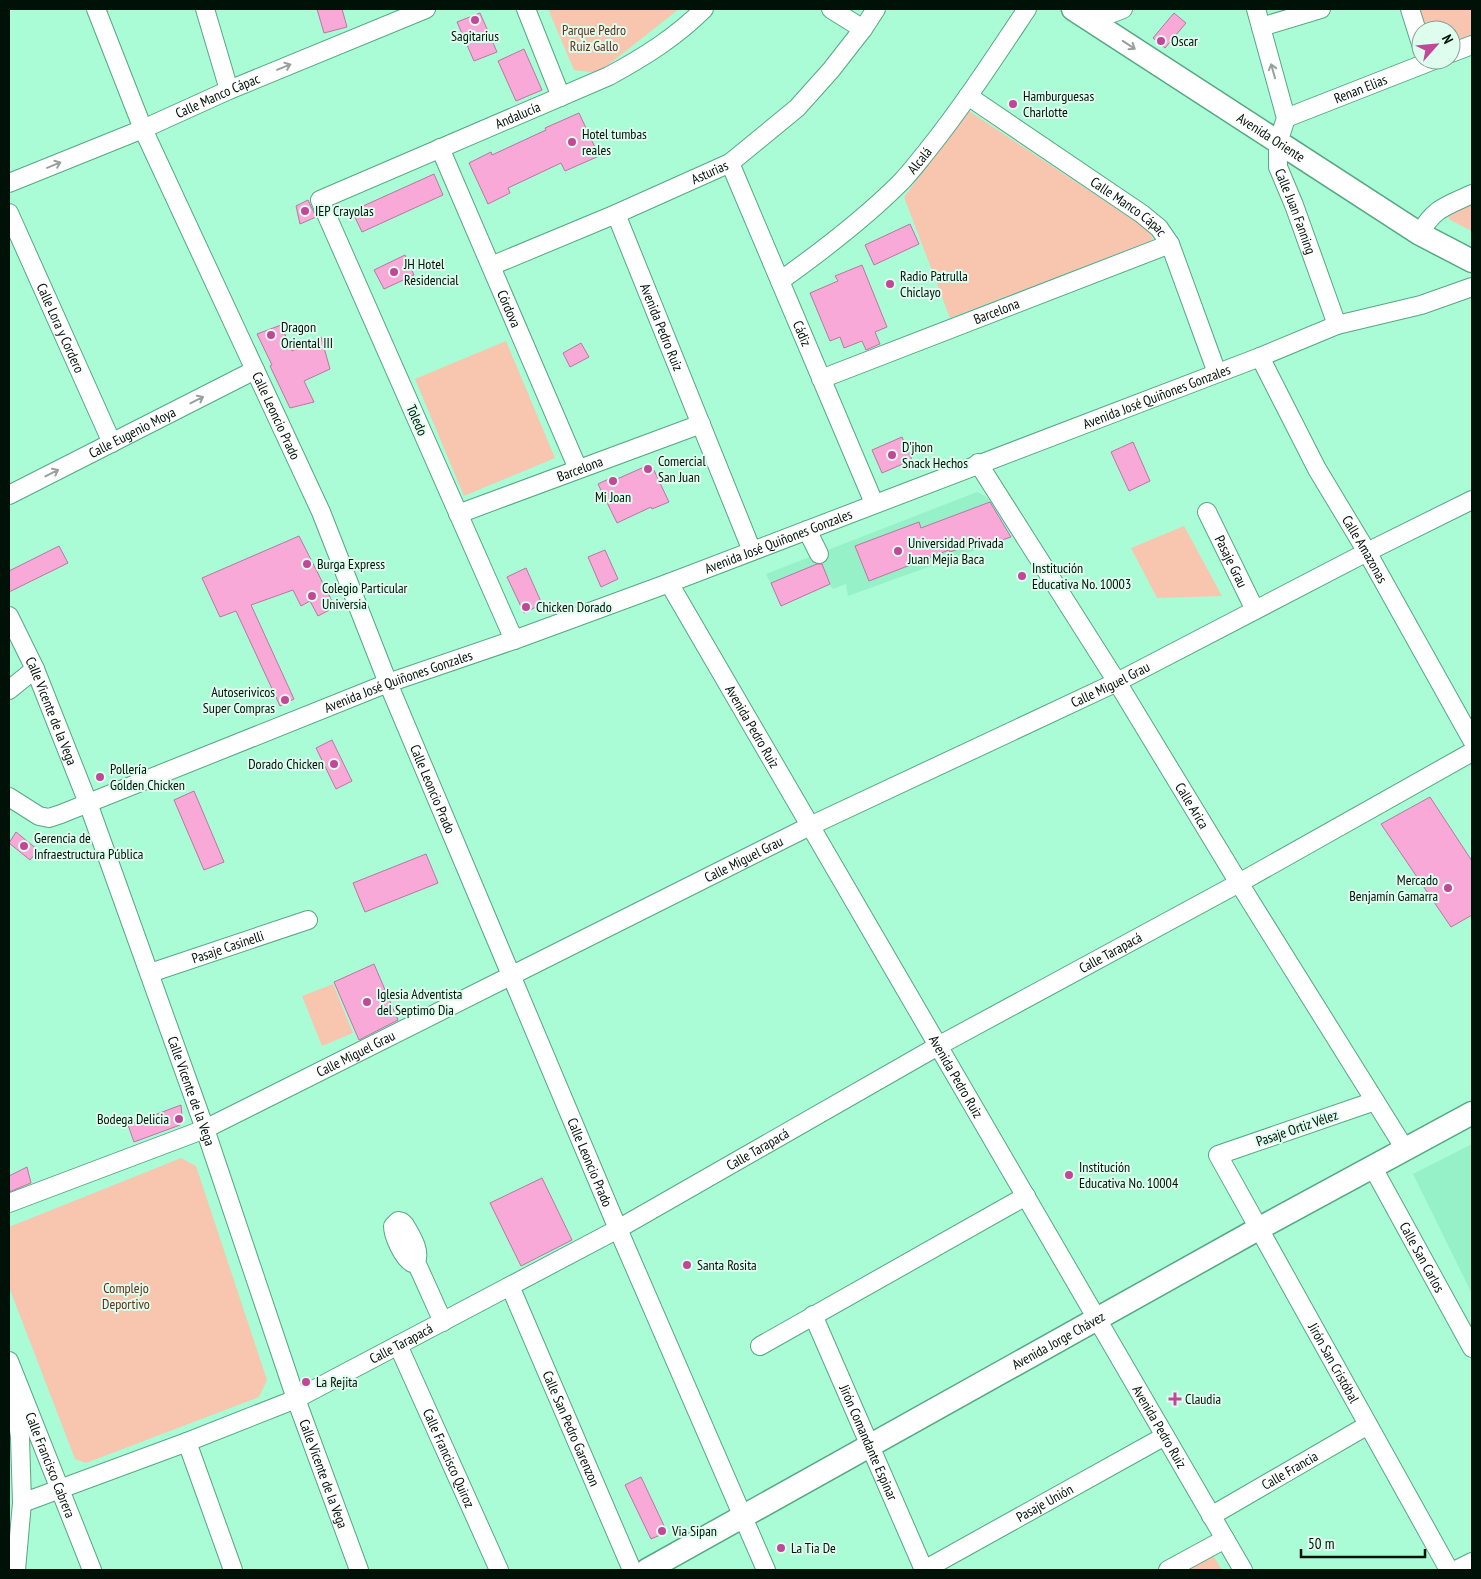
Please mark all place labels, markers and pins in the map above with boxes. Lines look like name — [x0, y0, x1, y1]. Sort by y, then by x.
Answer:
marker: Sagitarius — [469, 14, 481, 26]
place label: Sagitarius — [451, 27, 499, 45]
place label: Oscar — [1171, 32, 1198, 50]
marker: Oscar — [1155, 35, 1167, 47]
place label: Hamburguesas Charlotte — [1023, 87, 1094, 121]
marker: Hamburguesas Charlotte — [1007, 98, 1019, 110]
place label: Hotel tumbas reales — [582, 125, 647, 159]
marker: Hotel tumbas reales — [566, 136, 578, 148]
place label: IEP Crayolas — [315, 202, 374, 220]
marker: IEP Crayolas — [299, 205, 311, 217]
place label: JH Hotel Residencial — [403, 255, 459, 289]
marker: JH Hotel Residencial — [388, 266, 400, 278]
place label: Radio Patrulla Chiclayo — [900, 267, 968, 301]
marker: Radio Patrulla Chiclayo — [884, 278, 896, 290]
place label: Dragon Oriental III — [281, 318, 333, 352]
marker: Dragon Oriental III — [265, 329, 277, 341]
place label: D'jhon Snack Hechos — [902, 438, 968, 472]
marker: D'jhon Snack Hechos — [886, 449, 898, 461]
place label: Comercial San Juan — [658, 452, 706, 486]
marker: Comercial San Juan — [642, 463, 654, 475]
marker: Mi Joan — [607, 475, 619, 487]
place label: Mi Joan — [595, 488, 631, 506]
place label: Universidad Privada Juan Mejia Baca — [907, 534, 1004, 568]
marker: Universidad Privada Juan Mejia Baca — [892, 545, 904, 557]
place label: Burga Express — [317, 555, 385, 573]
marker: Burga Express — [301, 558, 313, 570]
place label: Institución Educativa No. 10003 — [1032, 559, 1131, 593]
marker: Institución Educativa No. 10003 — [1016, 570, 1028, 582]
place label: Colegio Particular Universia — [322, 579, 408, 613]
marker: Colegio Particular Universia — [306, 590, 318, 602]
place label: Chicken Dorado — [536, 598, 612, 616]
marker: Chicken Dorado — [520, 601, 532, 613]
place label: Autoserivicos Super Compras — [203, 683, 275, 717]
marker: Autoserivicos Super Compras — [279, 694, 291, 706]
place label: Dorado Chicken — [248, 755, 324, 773]
marker: Dorado Chicken — [328, 758, 340, 770]
place label: Pollería Golden Chicken — [110, 760, 185, 794]
marker: Pollería Golden Chicken — [94, 771, 106, 783]
place label: Gerencia de Infraestructura Pública — [34, 829, 143, 863]
marker: Gerencia de Infraestructura Pública — [18, 840, 30, 852]
place label: Mercado Benjamín Gamarra — [1349, 871, 1438, 905]
marker: Mercado Benjamín Gamarra — [1442, 882, 1454, 894]
place label: Iglesia Adventista del Septimo Dia — [377, 985, 462, 1019]
marker: Iglesia Adventista del Septimo Dia — [361, 996, 373, 1008]
place label: Bodega Delicia — [97, 1110, 169, 1128]
marker: Bodega Delicia — [173, 1113, 185, 1125]
place label: Institución Educativa No. 10004 — [1079, 1158, 1179, 1192]
marker: Institución Educativa No. 10004 — [1063, 1169, 1075, 1181]
place label: Santa Rosita — [697, 1256, 757, 1274]
marker: Santa Rosita — [681, 1259, 693, 1271]
place label: La Rejita — [316, 1373, 358, 1391]
marker: La Rejita — [300, 1376, 312, 1388]
place label: Claudia — [1185, 1390, 1221, 1408]
marker: Claudia — [1169, 1393, 1181, 1405]
place label: Via Sipan — [671, 1522, 717, 1540]
marker: Via Sipan — [656, 1525, 668, 1537]
place label: La Tia De — [791, 1539, 836, 1557]
marker: La Tia De — [775, 1542, 787, 1554]

